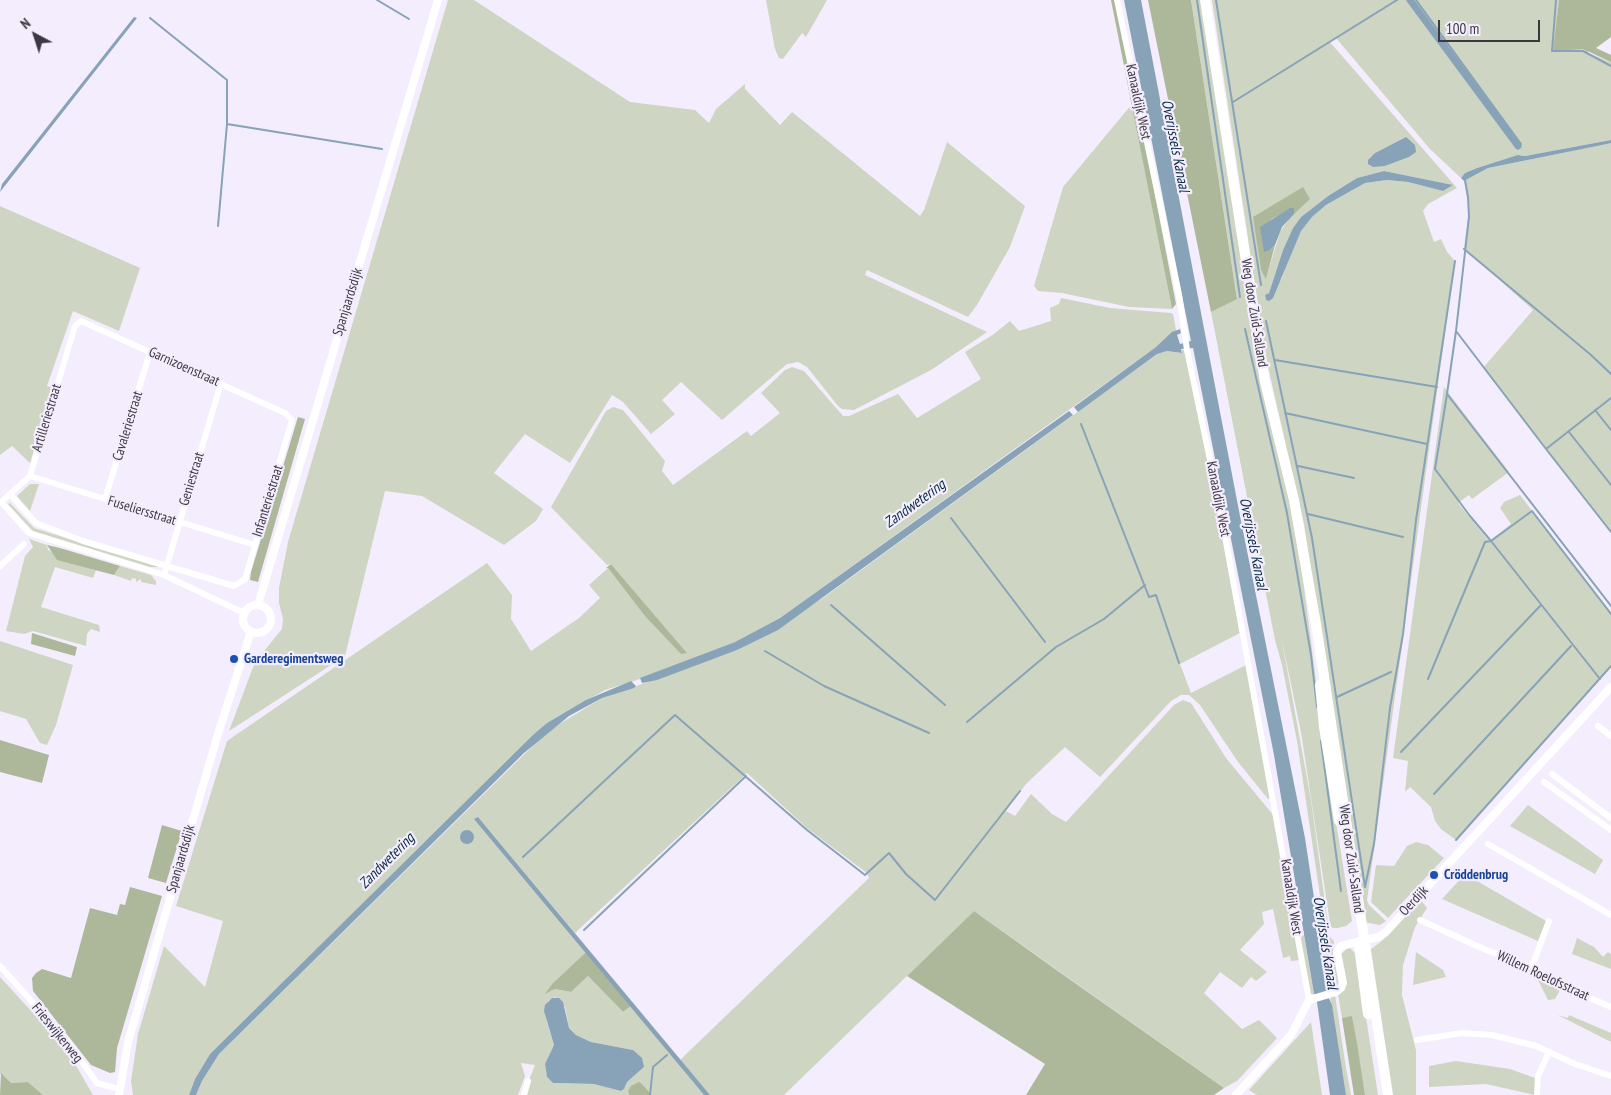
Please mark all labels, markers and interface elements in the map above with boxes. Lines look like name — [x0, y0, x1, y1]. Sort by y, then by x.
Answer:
north arrow — [10, 10, 60, 60]
scale bar — [1441, 10, 1544, 42]
text: N — [17, 14, 34, 33]
text: 100 m — [1446, 19, 1479, 38]
street label: Kanaaldijk West — [1122, 63, 1154, 141]
water label: Overijssels Kanaal — [1157, 98, 1193, 194]
street label: Weg door Zuid-Salland — [1237, 258, 1271, 368]
street label: Spanjaardsdijk — [330, 266, 366, 338]
street label: Garnizoenstraat — [146, 344, 222, 390]
street label: Artilleriestraat — [29, 382, 65, 454]
street label: Cavaleriestraat — [109, 389, 147, 463]
street label: Geniestraat — [176, 450, 208, 508]
street label: Kanaaldijk West — [1202, 460, 1234, 538]
street label: Infanteriestraat — [249, 463, 287, 539]
water label: Zandwetering — [881, 476, 949, 532]
street label: Fuseliersstraat — [106, 493, 178, 529]
water label: Overijssels Kanaal — [1235, 496, 1271, 592]
place label: Garderegimentsweg — [244, 651, 344, 667]
marker: Garderegimentsweg — [228, 653, 240, 665]
street label: Weg door Zuid-Salland — [1335, 804, 1367, 914]
street label: Spanjaardsdijk — [163, 823, 199, 895]
water label: Zandwetering — [356, 830, 418, 892]
street label: Kanaaldijk West — [1277, 858, 1305, 936]
place label: Cröddenbrug — [1444, 867, 1508, 883]
marker: Cröddenbrug — [1428, 869, 1440, 881]
street label: Oerdijk — [1396, 883, 1432, 919]
water label: Overijssels Kanaal — [1309, 895, 1341, 991]
street label: Willem Roelofsstraat — [1494, 947, 1592, 1005]
street label: Frieswijkerweg — [28, 1000, 86, 1066]

